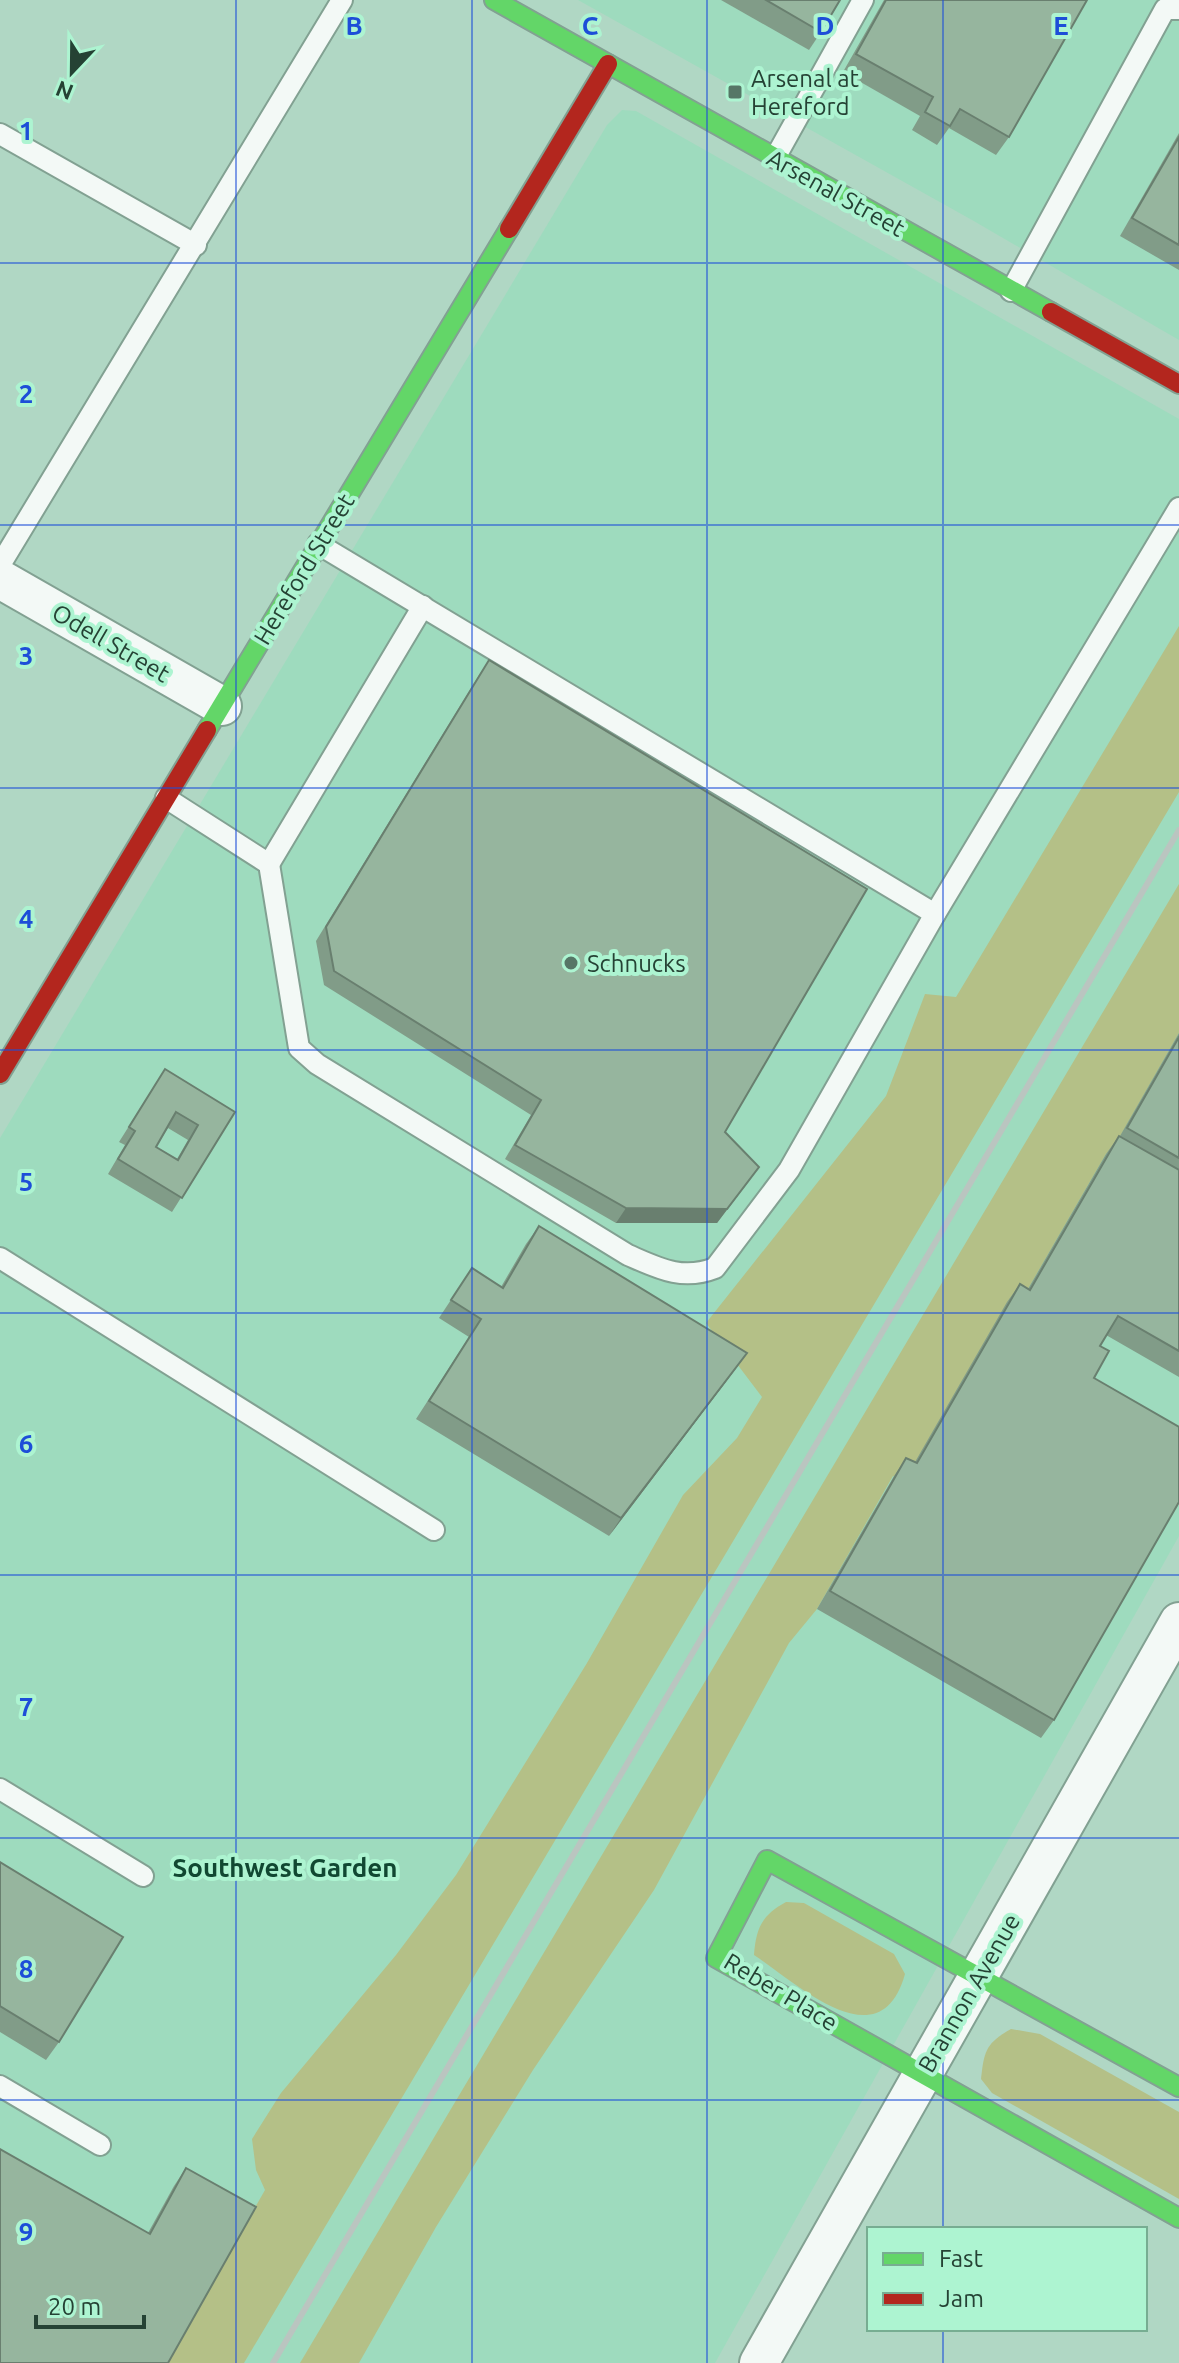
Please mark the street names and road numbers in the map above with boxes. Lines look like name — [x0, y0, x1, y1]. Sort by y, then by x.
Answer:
street label: Arsenal Street — [762, 144, 910, 242]
street label: Hereford Street — [248, 488, 360, 649]
street label: Odell Street — [48, 599, 175, 688]
street label: Brannon Avenue — [913, 1909, 1025, 2077]
street label: Reber Place — [719, 1948, 843, 2036]

